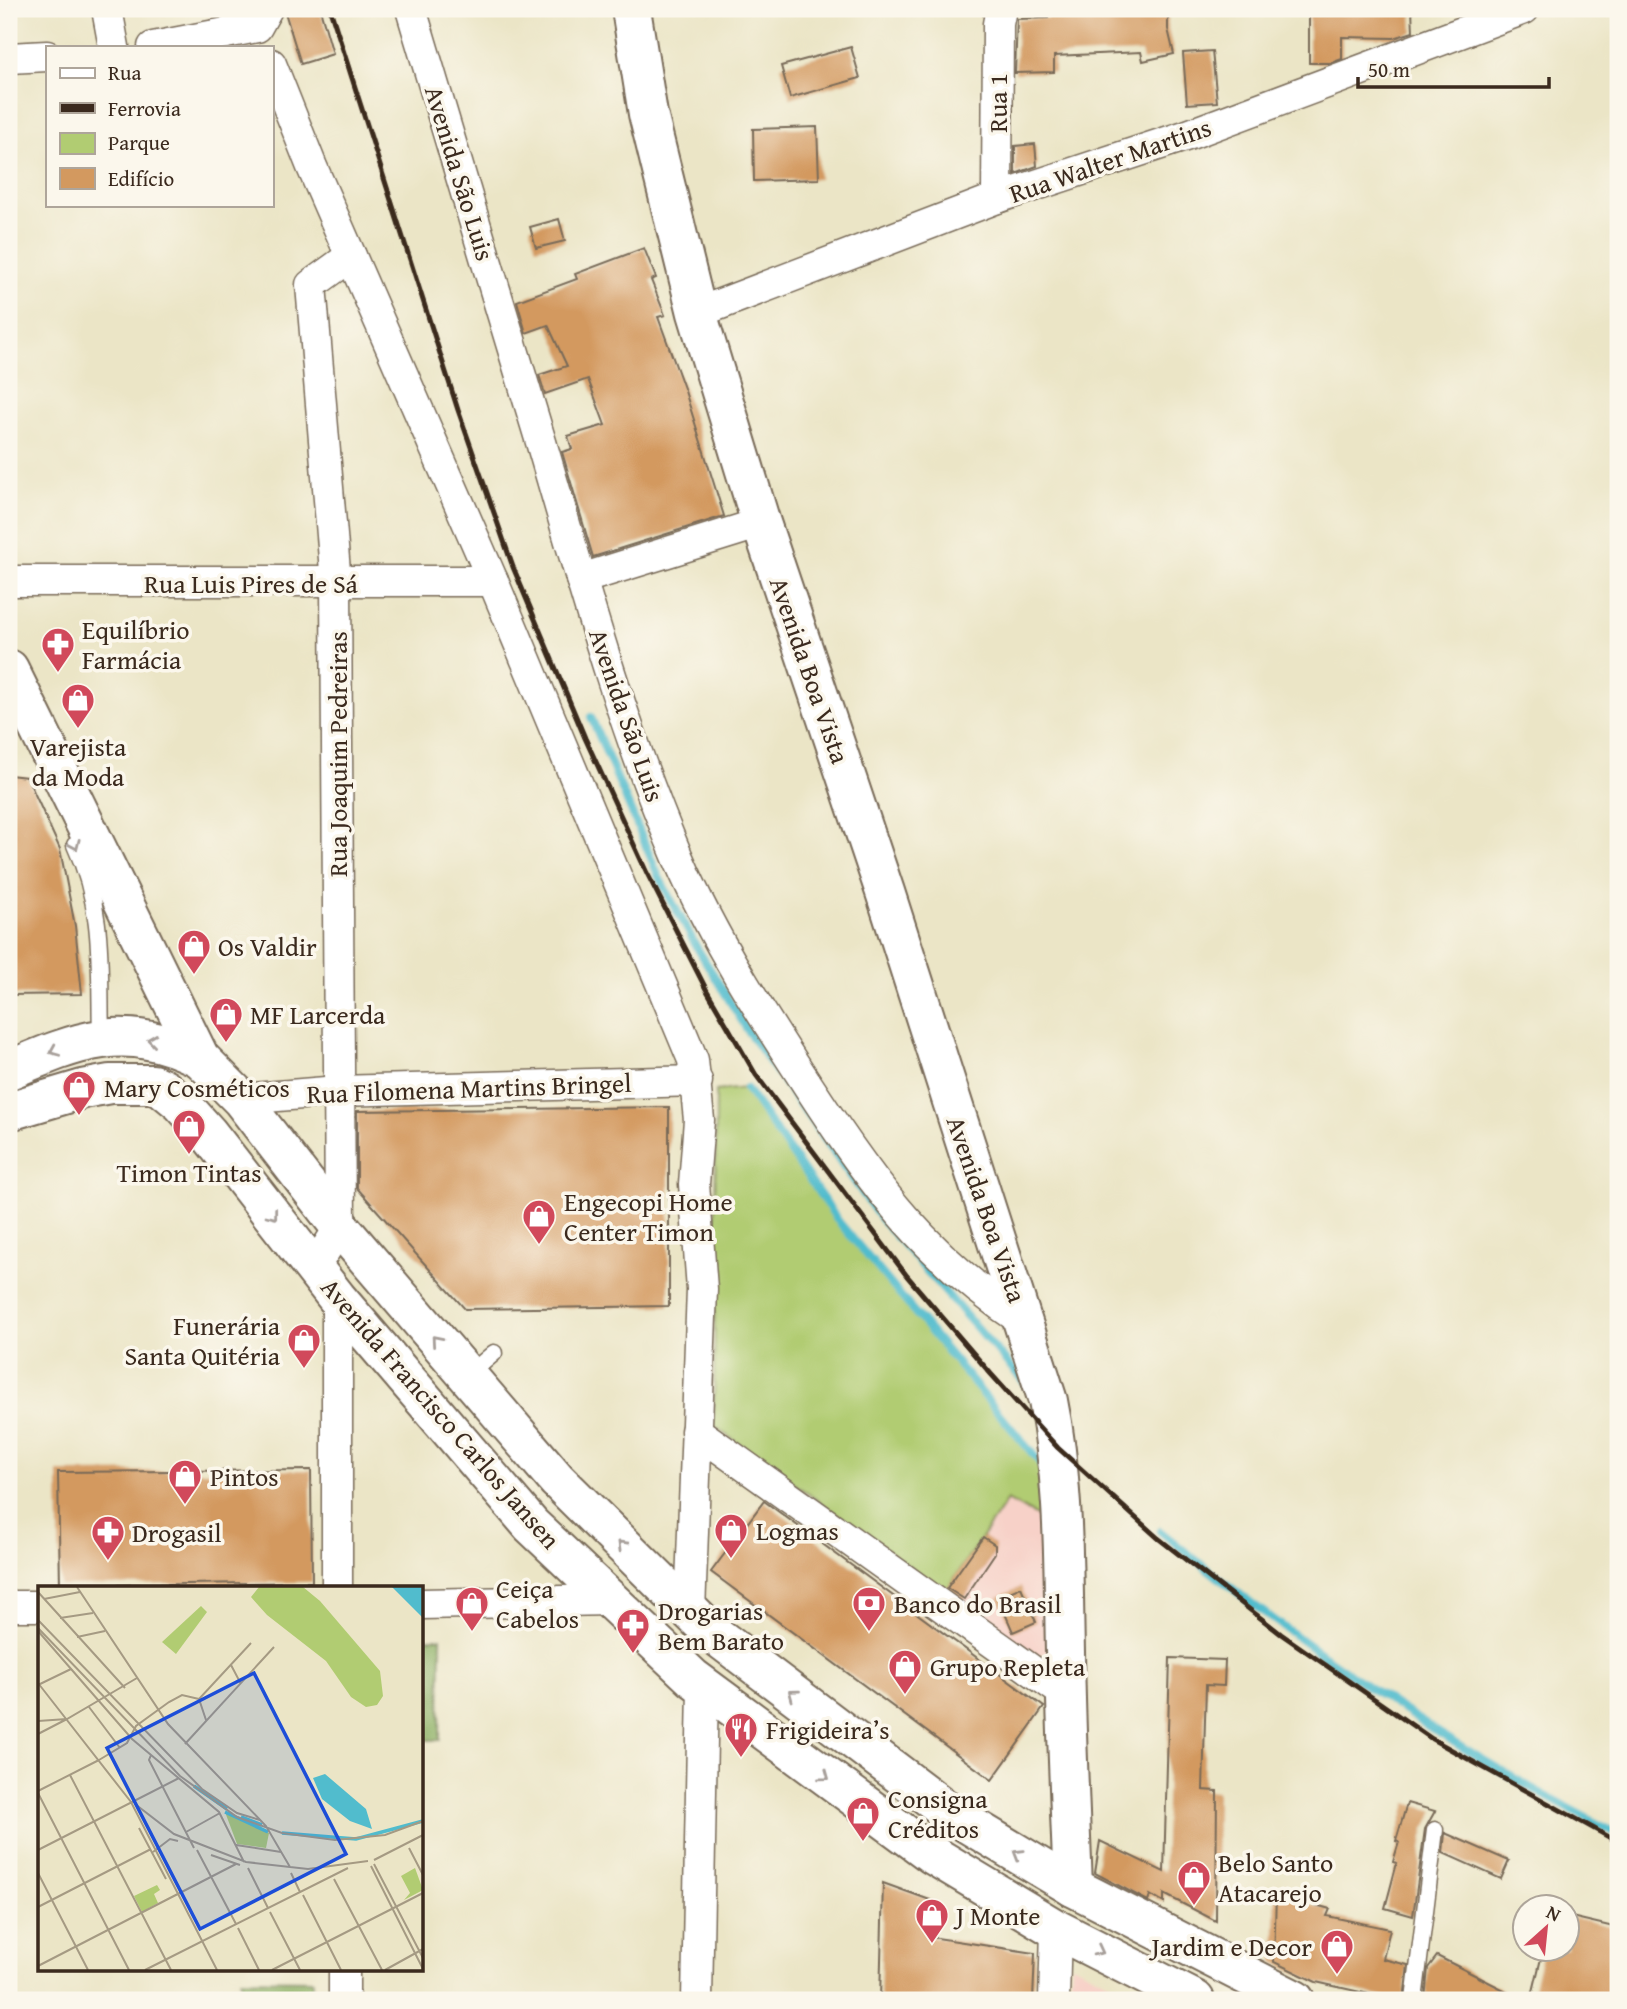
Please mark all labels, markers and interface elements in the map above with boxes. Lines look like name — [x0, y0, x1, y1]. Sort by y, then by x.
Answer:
legend — [46, 46, 273, 206]
scale bar — [1358, 46, 1548, 90]
text: 50 m — [1368, 54, 1410, 85]
text: Rua — [108, 57, 141, 88]
street label: Rua 1 — [978, 73, 1017, 133]
street label: Avenida São Luis — [415, 81, 505, 265]
text: Ferrovia — [108, 93, 181, 124]
street label: Rua Walter Martins — [1004, 107, 1216, 213]
text: Parque — [108, 127, 170, 158]
text: Edifício — [108, 163, 174, 194]
street label: Rua Luis Pires de Sá — [144, 564, 359, 603]
street label: Avenida Boa Vista — [760, 571, 860, 769]
place label: Equilíbrio Farmácia — [82, 610, 190, 679]
street label: Avenida São Luis — [579, 623, 675, 807]
pharmacy icon: Equilíbrio Farmácia — [39, 625, 77, 674]
street label: Rua Joaquim Pedreiras — [318, 631, 357, 877]
shop icon: Varejista da Moda — [59, 681, 97, 730]
place label: Varejista da Moda — [30, 727, 127, 796]
one-way arrow — [67, 838, 81, 850]
shop icon: Os Valdir — [175, 927, 213, 976]
place label: Os Valdir — [218, 927, 317, 966]
shop icon: MF Larcerda — [207, 995, 245, 1044]
place label: MF Larcerda — [250, 995, 386, 1034]
one-way arrow — [146, 1033, 158, 1048]
one-way arrow — [49, 1043, 61, 1057]
street label: Rua Filomena Martins Bringel — [306, 1063, 632, 1113]
shop icon: Mary Cosméticos — [60, 1068, 98, 1117]
place label: Mary Cosméticos — [104, 1068, 290, 1107]
shop icon: Timon Tintas — [170, 1107, 208, 1156]
street label: Avenida Boa Vista — [937, 1110, 1037, 1308]
place label: Timon Tintas — [117, 1153, 261, 1192]
place label: Engecopi Home Center Timon — [564, 1182, 733, 1251]
shop icon: Engecopi Home Center Timon — [520, 1197, 558, 1246]
one-way arrow — [264, 1207, 277, 1219]
street label: Avenida Francisco Carlos Jansen — [312, 1269, 570, 1558]
place label: Funerária Santa Quitéria — [124, 1306, 281, 1375]
shop icon: Funerária Santa Quitéria — [285, 1321, 323, 1370]
one-way arrow — [432, 1336, 444, 1349]
shop icon: Pintos — [166, 1457, 204, 1506]
place label: Pintos — [210, 1457, 279, 1496]
shop icon: Logmas — [712, 1511, 750, 1560]
place label: Logmas — [756, 1511, 839, 1550]
pharmacy icon: Drogasil — [89, 1513, 127, 1562]
place label: Drogasil — [132, 1513, 222, 1552]
one-way arrow — [618, 1540, 631, 1553]
place label: Ceiça Cabelos — [496, 1569, 579, 1638]
shop icon: Ceiça Cabelos — [453, 1584, 491, 1633]
bank icon: Banco do Brasil — [850, 1584, 888, 1633]
place label: Banco do Brasil — [894, 1584, 1061, 1623]
inset map — [38, 1586, 424, 1970]
place label: Drogarias Bem Barato — [658, 1591, 784, 1660]
pharmacy icon: Drogarias Bem Barato — [614, 1606, 652, 1655]
shop icon: Grupo Repleta — [886, 1647, 924, 1696]
place label: Grupo Repleta — [930, 1647, 1086, 1686]
one-way arrow — [788, 1690, 801, 1702]
restaurant icon: Frigideira’s — [722, 1710, 760, 1759]
place label: Frigideira’s — [766, 1710, 890, 1749]
one-way arrow — [817, 1767, 830, 1780]
place label: Consigna Créditos — [888, 1779, 988, 1848]
shop icon: Consigna Créditos — [844, 1794, 882, 1843]
place label: Belo Santo Atacarejo — [1218, 1843, 1333, 1912]
one-way arrow — [1013, 1850, 1026, 1863]
shop icon: Belo Santo Atacarejo — [1175, 1858, 1213, 1907]
north arrow — [1512, 1894, 1582, 1964]
shop icon: J Monte — [913, 1896, 951, 1945]
place label: J Monte — [953, 1896, 1040, 1935]
text: N — [1542, 1897, 1566, 1928]
place label: Jardim e Decor — [1148, 1927, 1312, 1966]
shop icon: Jardim e Decor — [1318, 1927, 1356, 1976]
one-way arrow — [1092, 1942, 1104, 1956]

